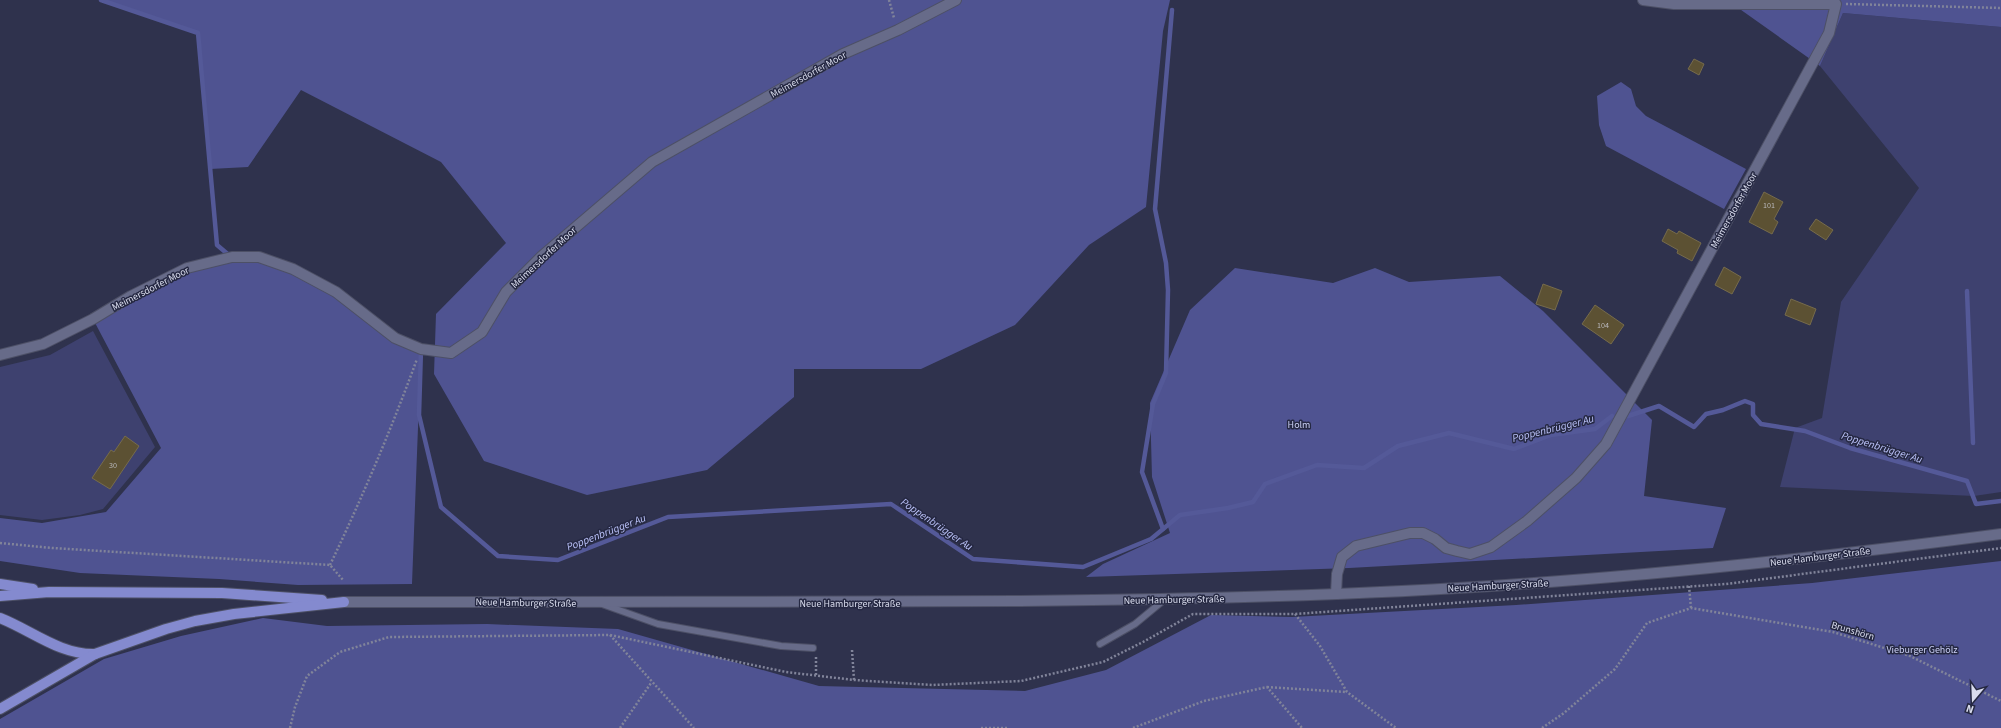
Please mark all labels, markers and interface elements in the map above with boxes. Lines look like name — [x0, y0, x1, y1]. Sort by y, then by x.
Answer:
street label: Meimersdorfer Moor — [768, 48, 849, 102]
street label: Meimersdorfer Moor — [1707, 170, 1761, 251]
house number: 101 — [1763, 200, 1775, 211]
street label: Meimersdorfer Moor — [508, 223, 580, 292]
street label: Meimersdorfer Moor — [109, 263, 192, 314]
house number: 104 — [1597, 320, 1609, 331]
water label: Poppenbrügger Au — [1511, 411, 1596, 446]
park label: Holm — [1288, 418, 1310, 432]
water label: Poppenbrügger Au — [1840, 428, 1924, 467]
house number: 30 — [109, 460, 117, 471]
water label: Poppenbrügger Au — [898, 495, 976, 554]
water label: Poppenbrügger Au — [564, 510, 648, 555]
street label: Neue Hamburger Straße — [1769, 544, 1871, 570]
street label: Neue Hamburger Straße — [1447, 576, 1549, 596]
street label: Neue Hamburger Straße — [1123, 592, 1225, 608]
street label: Neue Hamburger Straße — [475, 595, 577, 611]
street label: Neue Hamburger Straße — [800, 597, 900, 611]
street label: Brunshörn — [1830, 618, 1876, 644]
park label: Vieburger Gehölz — [1886, 643, 1958, 657]
north arrow — [1953, 680, 1993, 720]
text: N — [1964, 701, 1976, 717]

